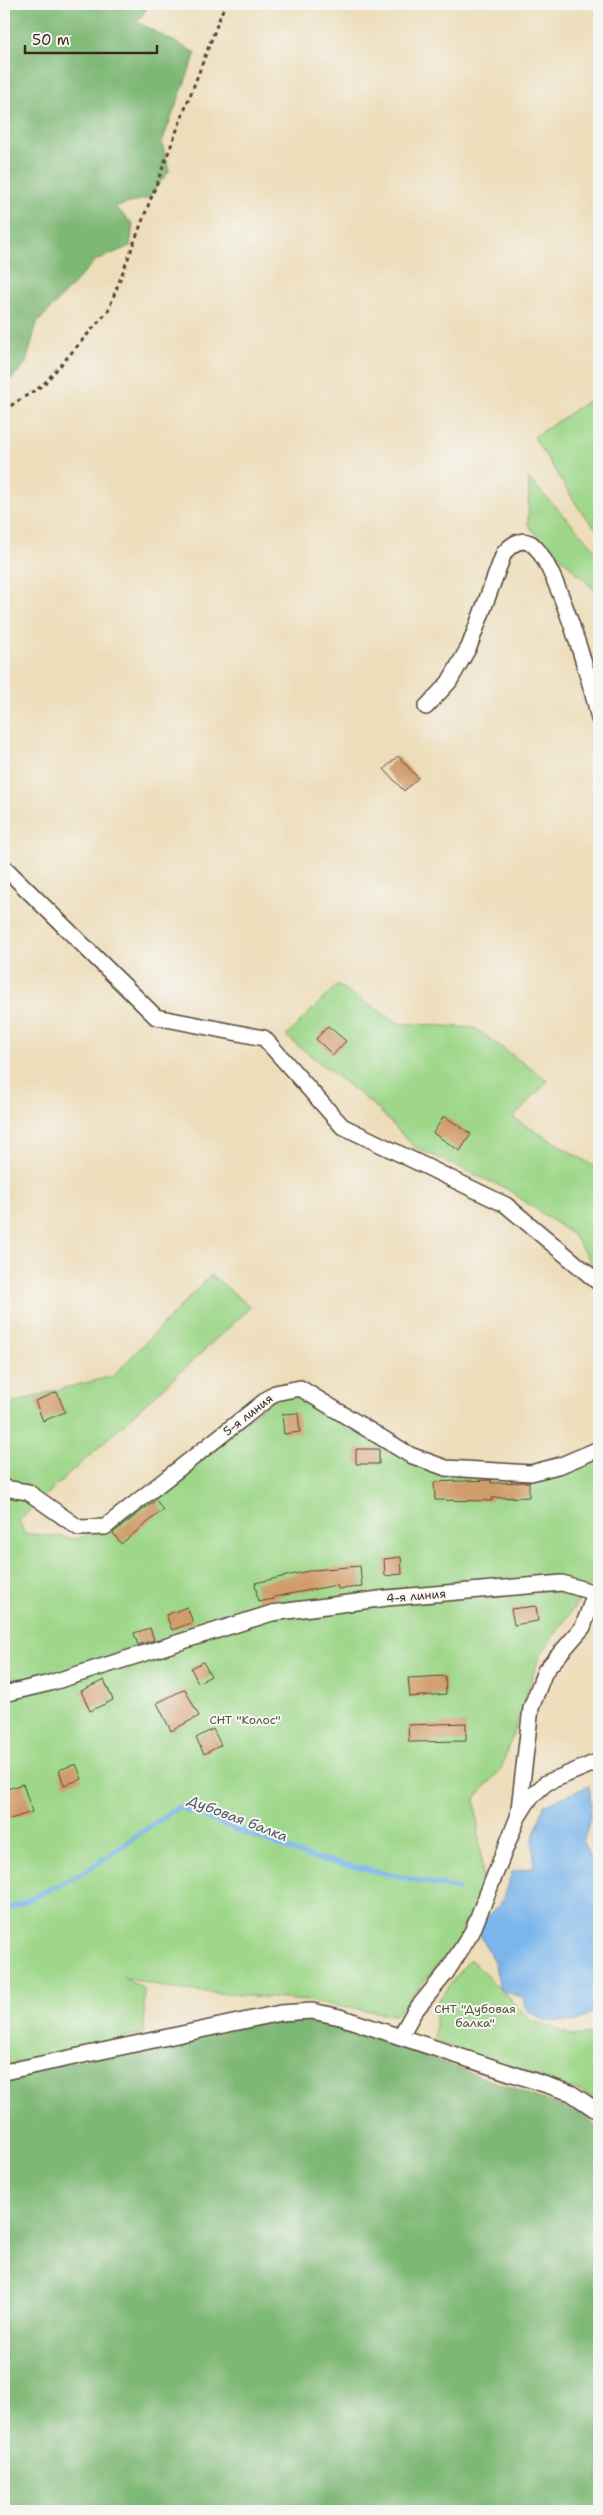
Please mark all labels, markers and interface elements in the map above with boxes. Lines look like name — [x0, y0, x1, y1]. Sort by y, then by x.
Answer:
scale bar — [25, 22, 158, 54]
text: 50 m — [32, 30, 70, 50]
street label: 5-я линия — [220, 1391, 276, 1439]
street label: 4-я линия — [385, 1585, 447, 1607]
park label: СНТ "Колос" — [209, 1712, 281, 1728]
water label: Дубовая балка — [185, 1790, 290, 1845]
park label: СНТ "Дубовая балка" — [434, 2001, 516, 2031]

